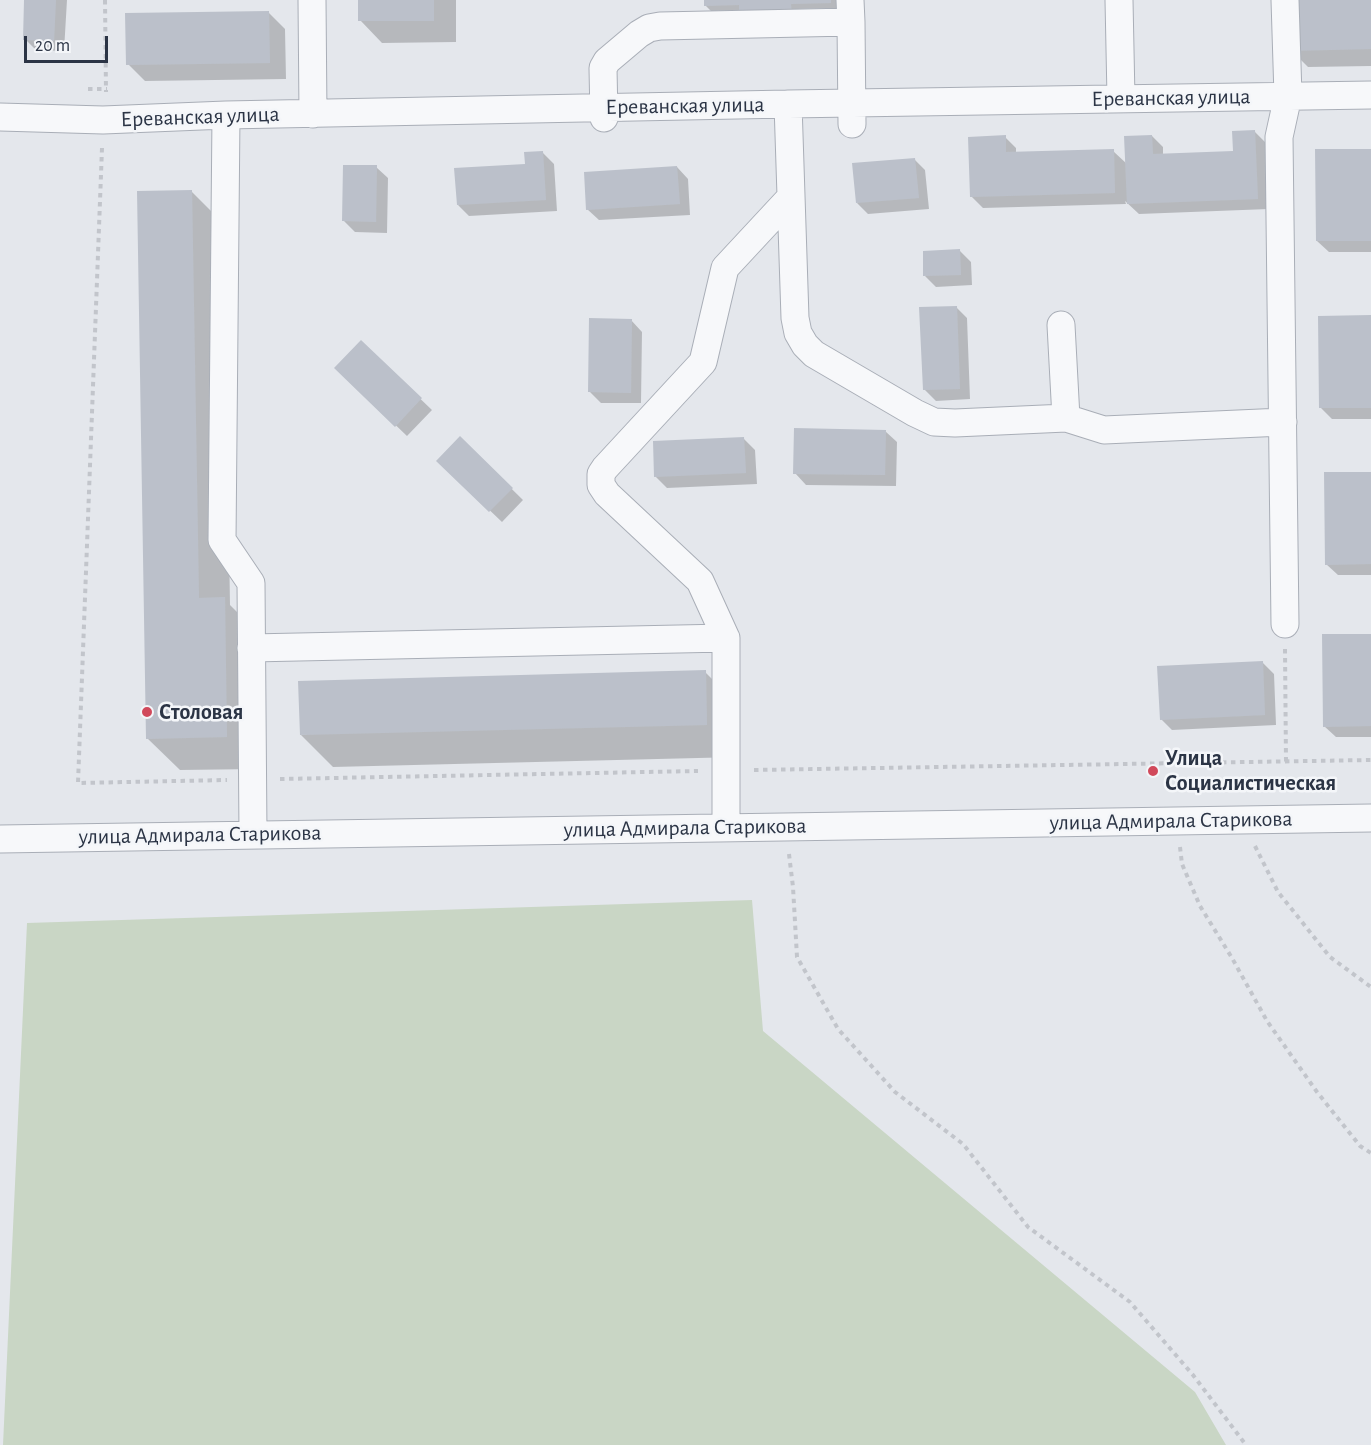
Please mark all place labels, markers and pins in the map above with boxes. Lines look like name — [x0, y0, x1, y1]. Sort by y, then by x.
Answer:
place label: Столовая — [159, 699, 243, 725]
marker: Столовая — [140, 705, 154, 719]
place label: Улица Социалистическая — [1165, 745, 1336, 796]
marker: Улица Социалистическая — [1146, 764, 1160, 778]

